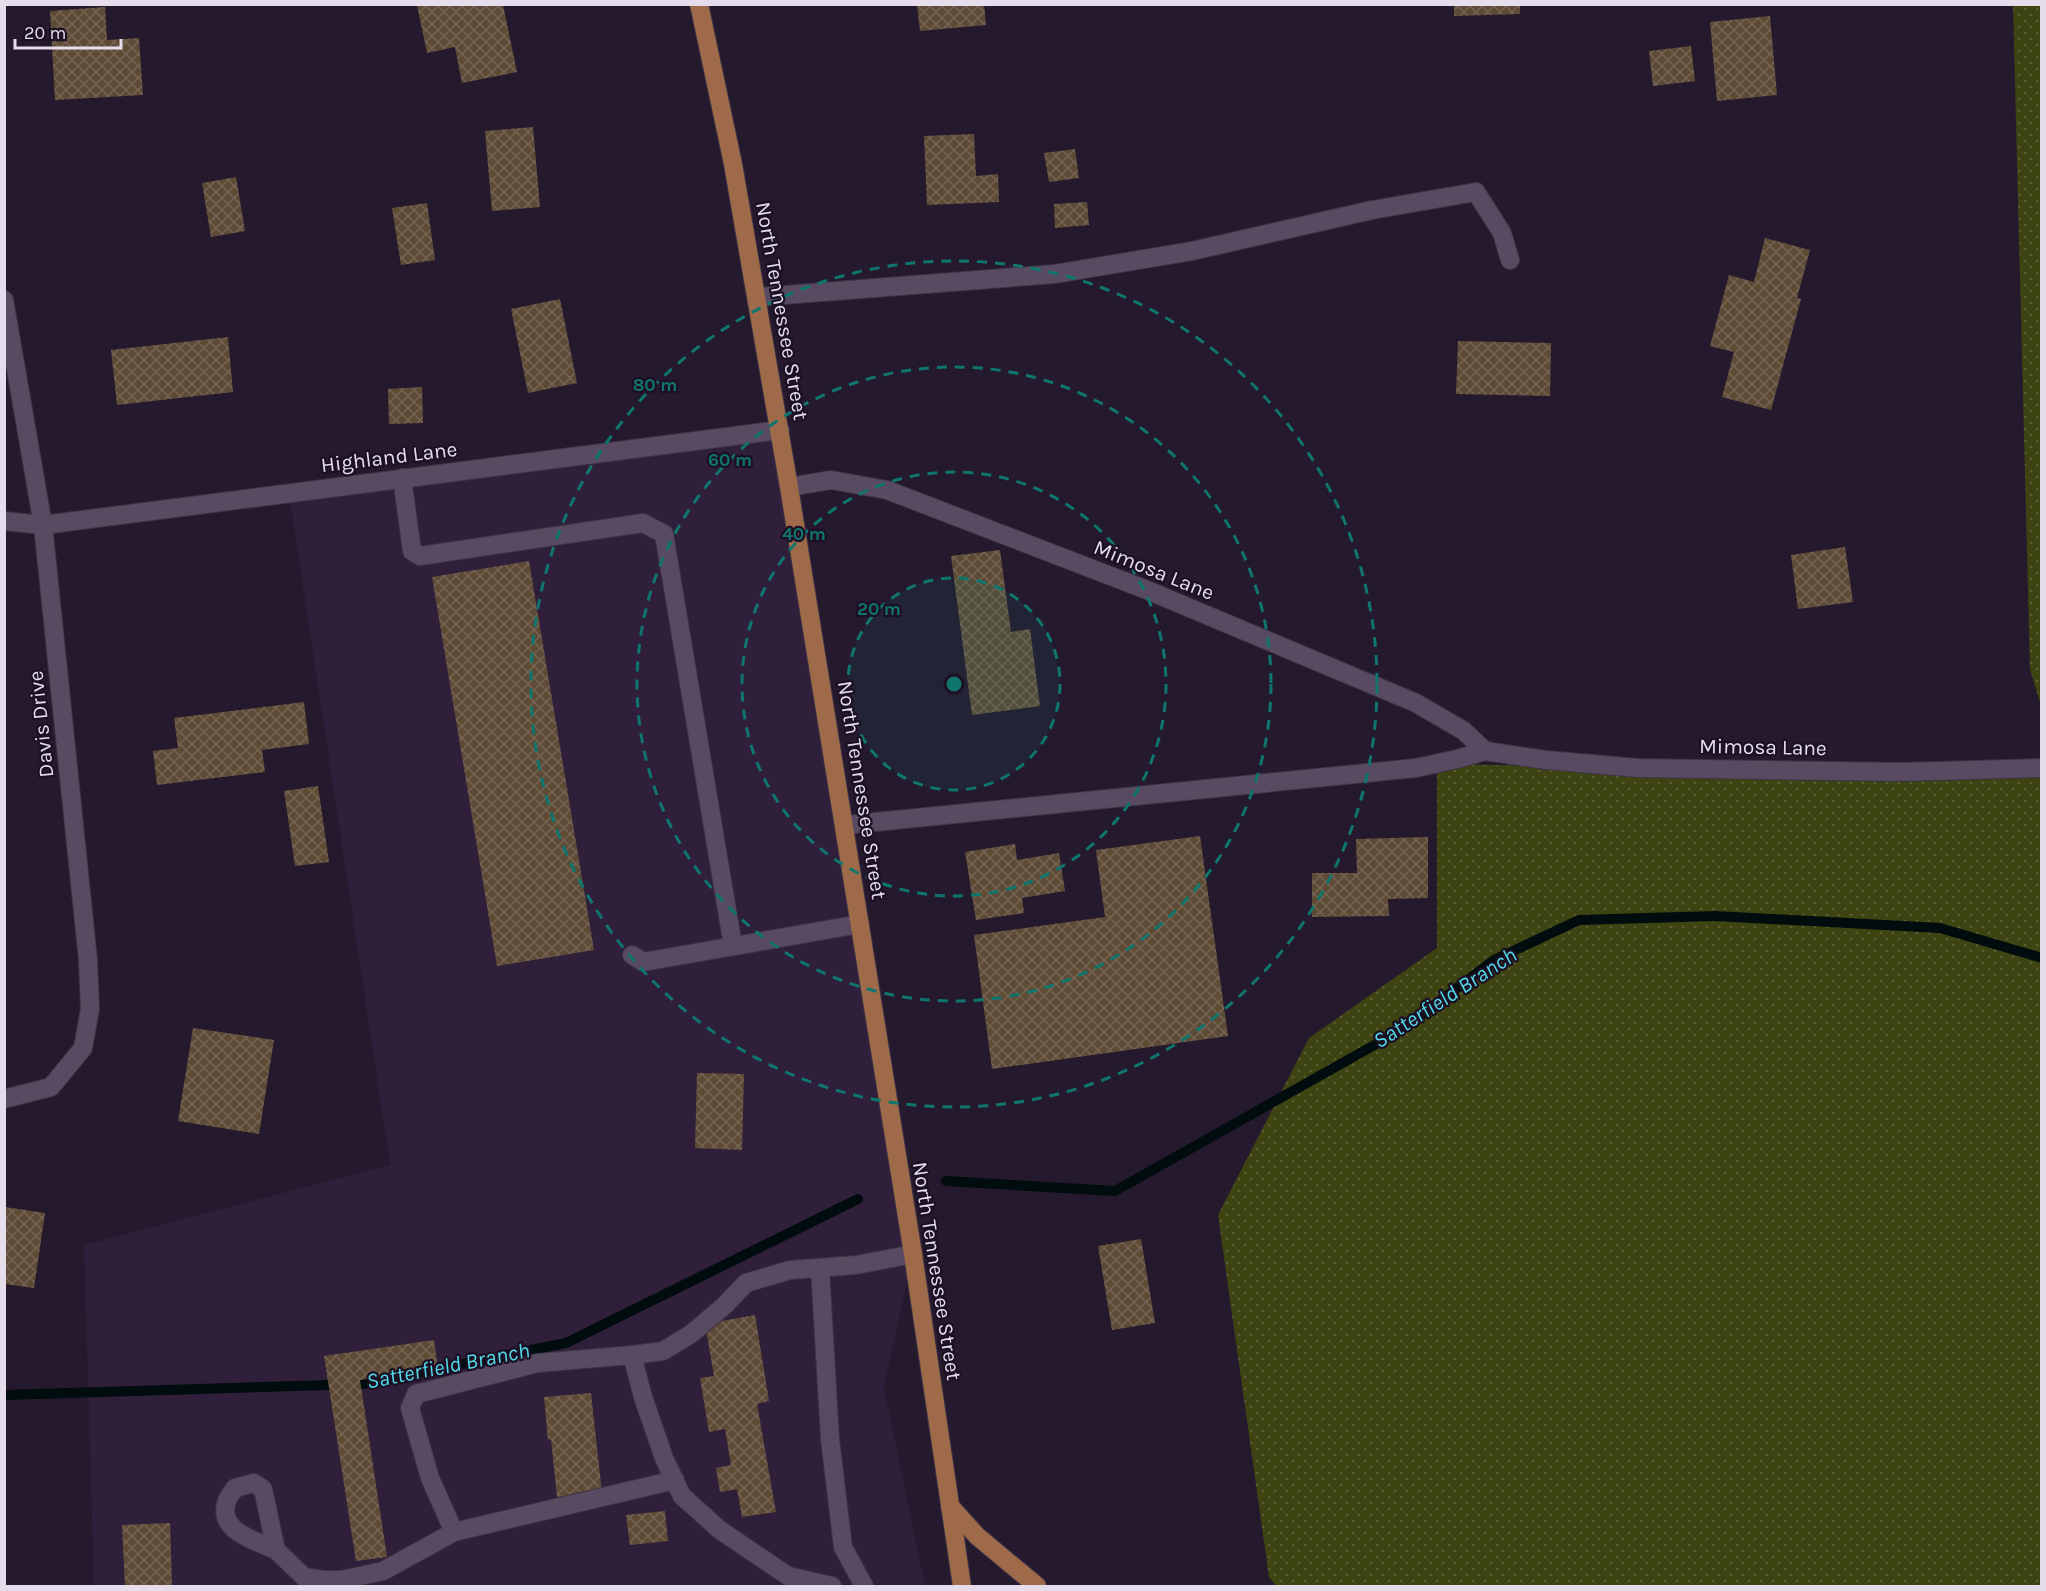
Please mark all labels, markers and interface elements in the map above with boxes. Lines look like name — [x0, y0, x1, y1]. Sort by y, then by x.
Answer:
scale bar — [15, 12, 122, 50]
text: 20 m — [24, 22, 66, 44]
street label: North Tennessee Street — [751, 200, 813, 422]
text: 80 m — [633, 374, 677, 396]
street label: Highland Lane — [319, 437, 459, 477]
text: 60 m — [708, 449, 752, 471]
text: 40 m — [782, 523, 826, 545]
street label: Mimosa Lane — [1090, 535, 1218, 605]
text: 20 m — [857, 598, 901, 620]
street label: Davis Drive — [23, 669, 59, 779]
centre of rings — [944, 674, 964, 694]
street label: North Tennessee Street — [833, 679, 891, 901]
street label: Mimosa Lane — [1699, 734, 1827, 760]
water label: Satterfield Branch — [1368, 942, 1522, 1054]
street label: North Tennessee Street — [908, 1160, 966, 1382]
water label: Satterfield Branch — [364, 1337, 532, 1395]

